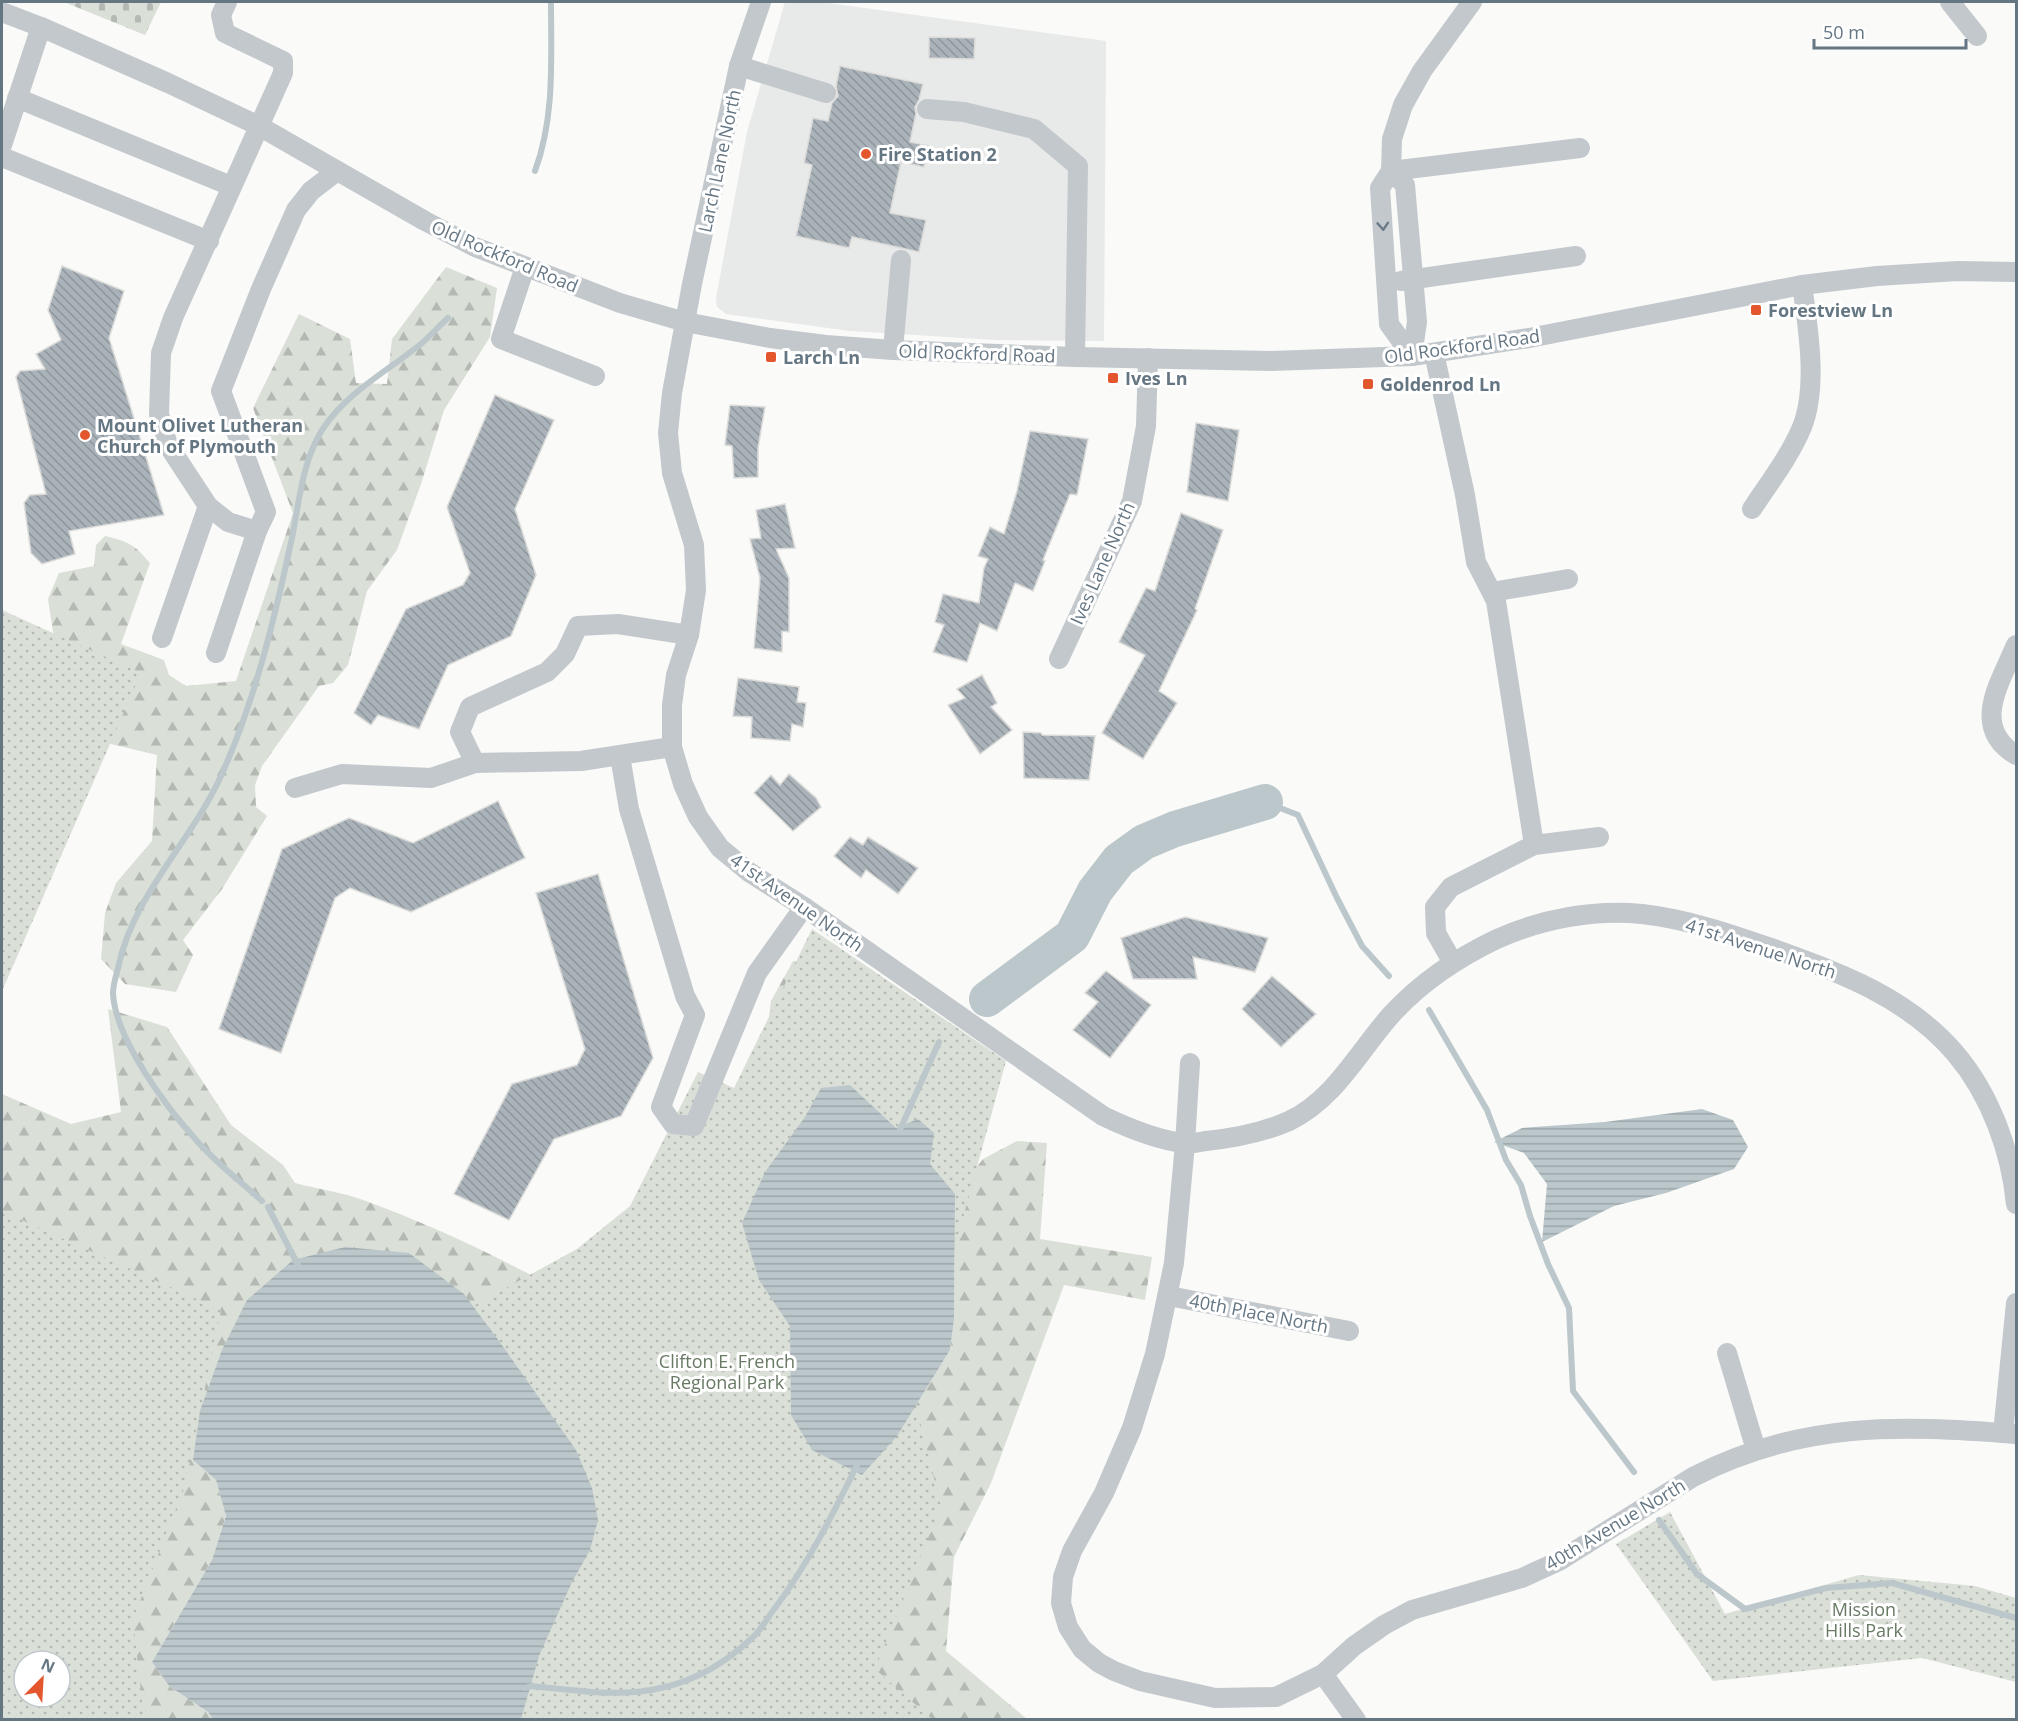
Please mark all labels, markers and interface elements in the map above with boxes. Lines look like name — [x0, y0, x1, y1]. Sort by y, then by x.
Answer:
scale bar — [1814, 12, 1966, 50]
text: 50 m — [1823, 20, 1865, 44]
street label: Larch Lane North — [692, 87, 746, 235]
place label: Fire Station 2 — [878, 142, 997, 166]
marker: Fire Station 2 — [859, 147, 873, 161]
street label: Old Rockford Road — [428, 214, 582, 298]
one-way arrow — [1376, 222, 1389, 231]
place label: Forestview Ln — [1768, 298, 1893, 322]
marker: Forestview Ln — [1749, 303, 1763, 317]
street label: Old Rockford Road — [1383, 323, 1541, 369]
street label: Old Rockford Road — [898, 338, 1056, 368]
place label: Larch Ln — [783, 345, 860, 369]
marker: Larch Ln — [764, 350, 778, 364]
place label: Ives Ln — [1125, 366, 1187, 390]
marker: Ives Ln — [1106, 371, 1120, 385]
place label: Goldenrod Ln — [1380, 372, 1501, 396]
marker: Goldenrod Ln — [1361, 377, 1375, 391]
place label: Mount Olivet Lutheran Church of Plymouth — [97, 413, 303, 458]
marker: Mount Olivet Lutheran Church of Plymouth — [78, 428, 92, 442]
street label: Ives Lane North — [1064, 498, 1140, 628]
street label: 41st Avenue North — [726, 847, 868, 957]
street label: 41st Avenue North — [1683, 912, 1839, 984]
street label: 40th Place North — [1188, 1288, 1330, 1338]
park label: Clifton E. French Regional Park — [659, 1349, 795, 1394]
street label: 40th Avenue North — [1541, 1473, 1689, 1575]
park label: Mission Hills Park — [1825, 1597, 1903, 1642]
north arrow — [12, 1649, 72, 1709]
text: N — [38, 1653, 59, 1678]

